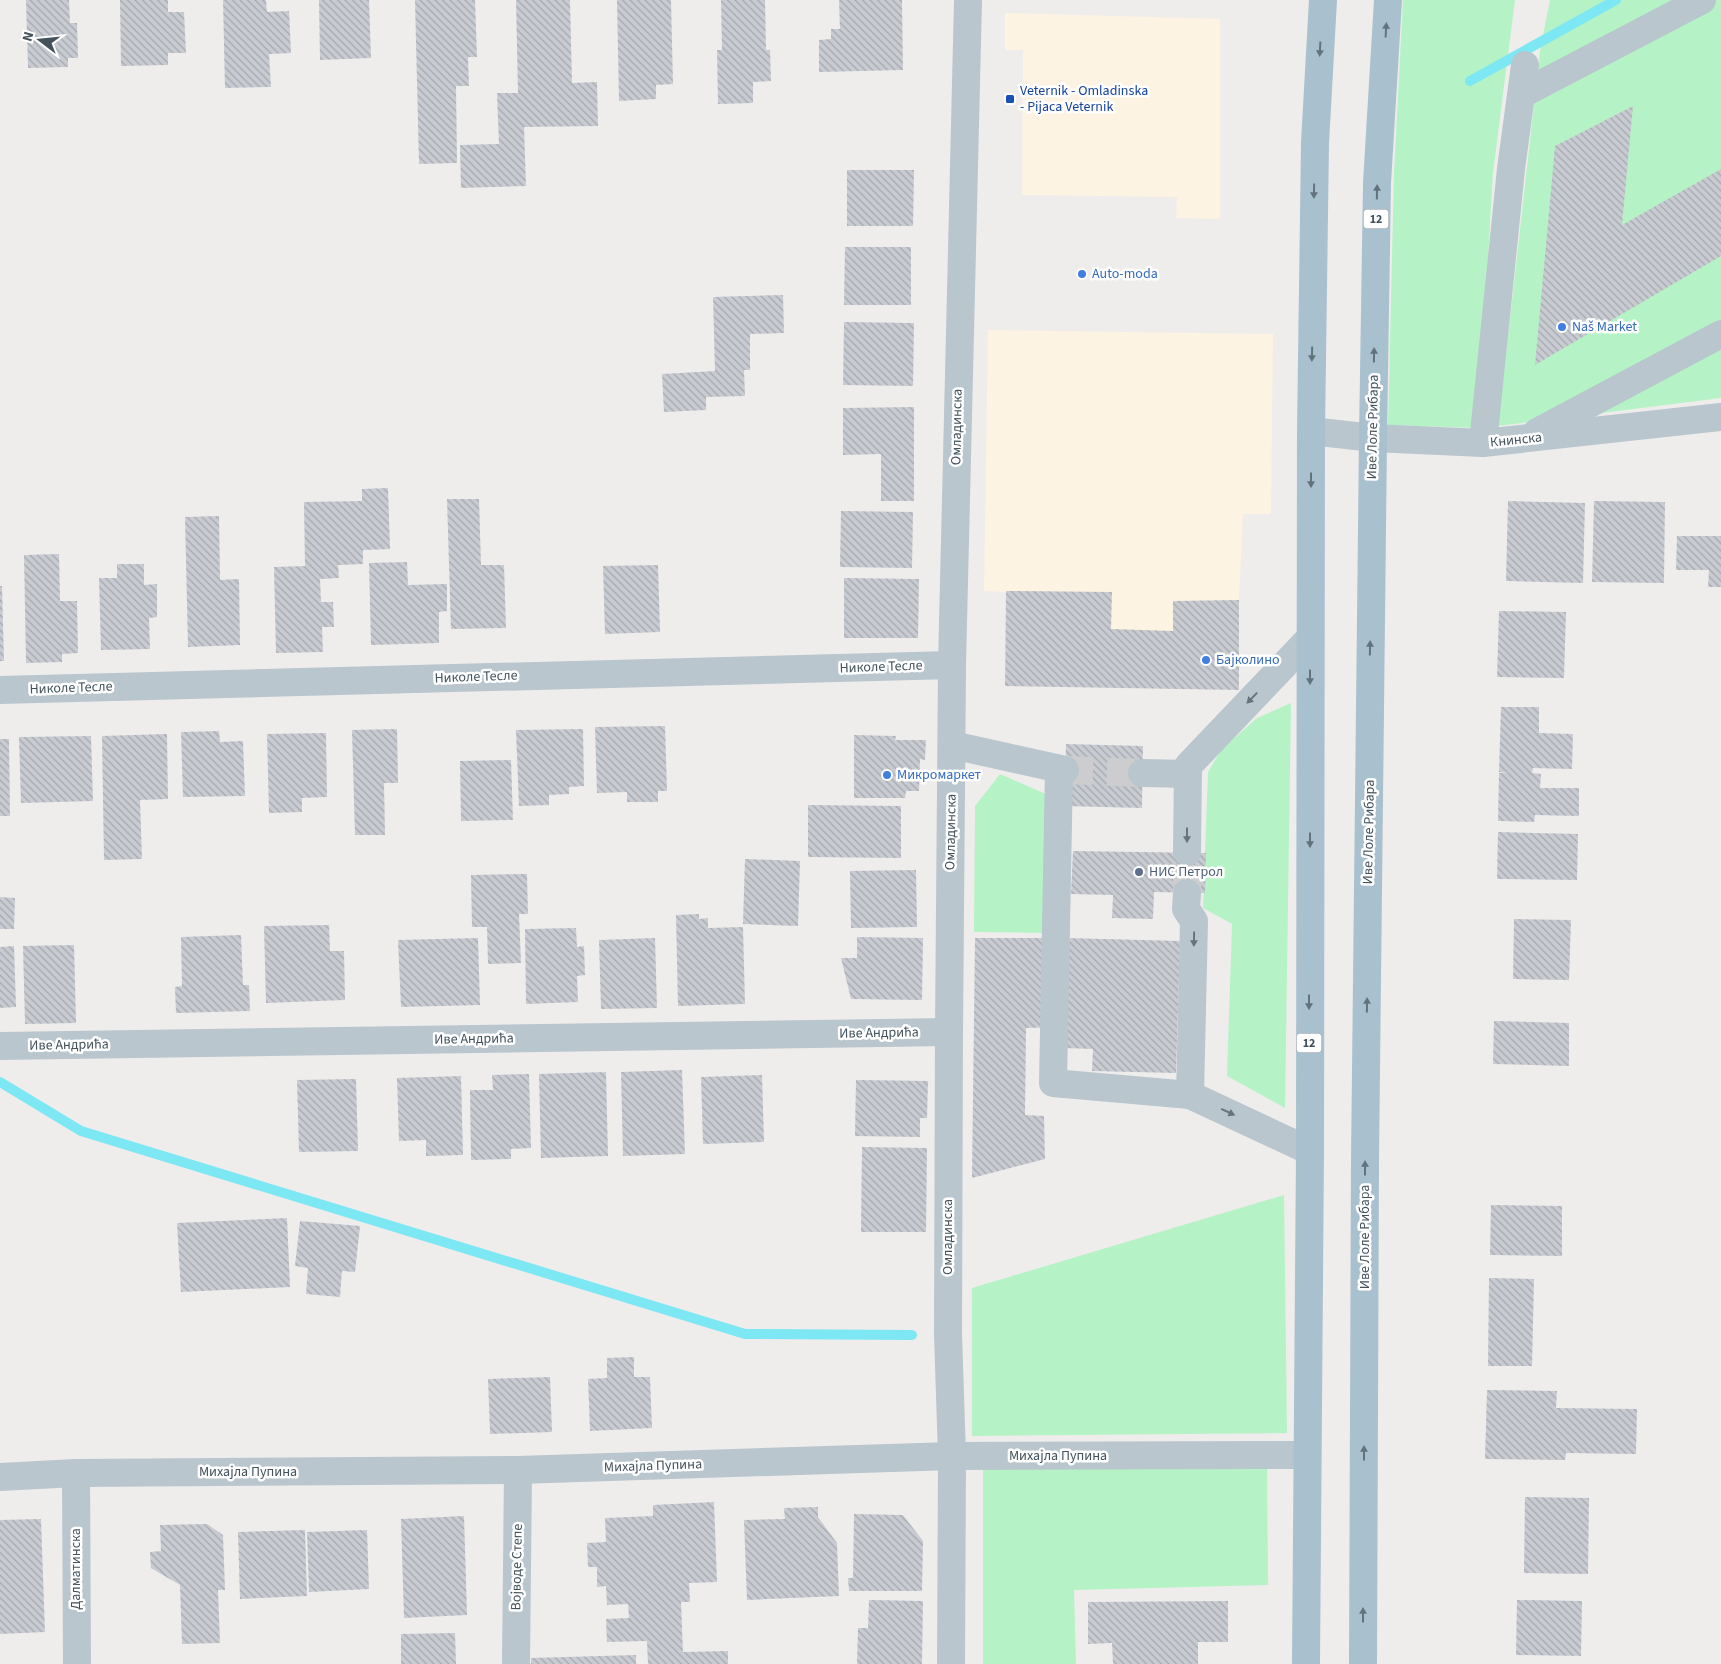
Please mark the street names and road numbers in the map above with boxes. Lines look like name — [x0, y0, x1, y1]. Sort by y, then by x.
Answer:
road number: 12 — [1364, 210, 1388, 228]
street label: Иве Лоле Рибара — [1362, 375, 1384, 479]
street label: Омладинска — [946, 389, 968, 465]
street label: Книнска — [1489, 427, 1543, 453]
street label: Николе Тесле — [839, 656, 923, 678]
street label: Николе Тесле — [434, 666, 518, 688]
street label: Николе Тесле — [29, 677, 113, 699]
street label: Иве Лоле Рибара — [1358, 780, 1380, 884]
street label: Омладинска — [940, 794, 962, 870]
street label: Иве Андрића — [839, 1022, 919, 1044]
street label: Иве Андрића — [434, 1028, 514, 1050]
street label: Иве Андрића — [29, 1034, 109, 1056]
road number: 12 — [1296, 1034, 1322, 1052]
street label: Иве Лоле Рибара — [1355, 1185, 1375, 1289]
street label: Омладинска — [938, 1199, 958, 1275]
street label: Михајла Пупина — [1009, 1446, 1107, 1466]
street label: Михајла Пупина — [604, 1454, 702, 1478]
street label: Михајла Пупина — [199, 1462, 297, 1482]
street label: Војводе Степе — [506, 1523, 528, 1611]
street label: Далматинска — [66, 1528, 86, 1610]

